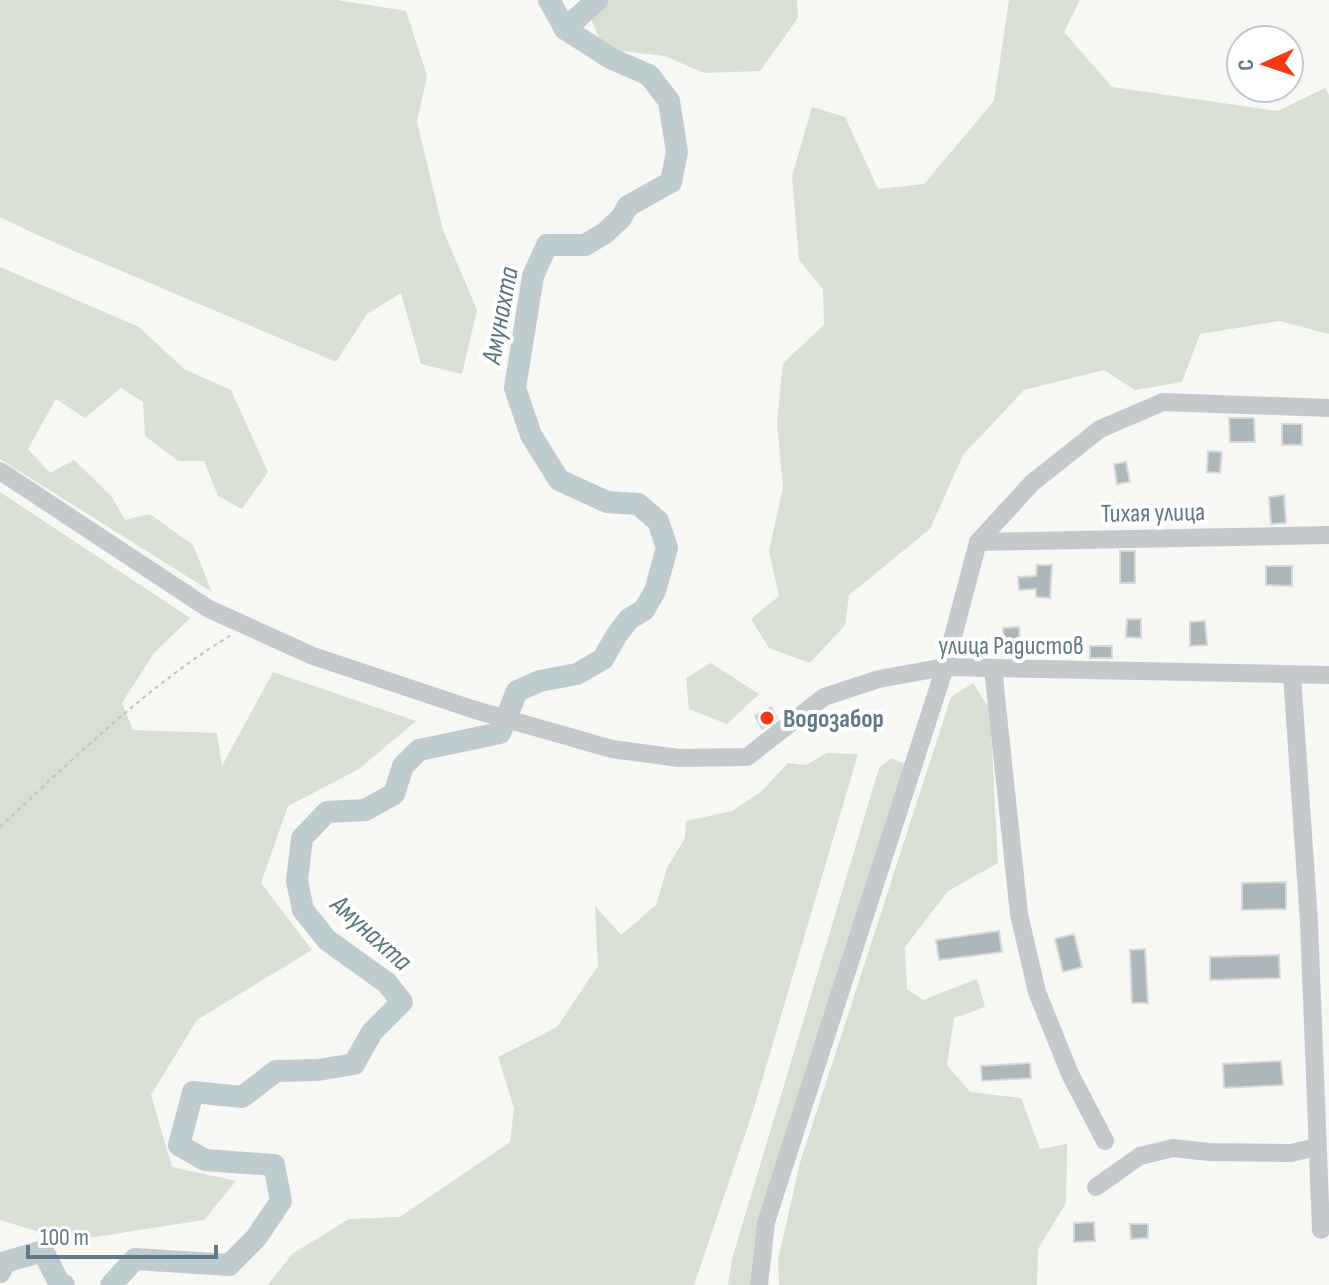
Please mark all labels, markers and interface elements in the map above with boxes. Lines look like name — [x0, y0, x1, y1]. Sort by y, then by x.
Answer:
north arrow — [1225, 24, 1305, 104]
text: С — [1233, 59, 1260, 71]
water label: Амунахта — [475, 263, 526, 367]
street label: Тихая улица — [1101, 497, 1205, 530]
street label: улица Радистов — [938, 631, 1084, 662]
place label: Водозабор — [783, 704, 884, 735]
marker: Водозабор — [758, 709, 776, 727]
water label: Амунахта — [323, 887, 419, 979]
scale bar — [28, 1209, 216, 1259]
text: 100 m — [40, 1223, 89, 1252]

